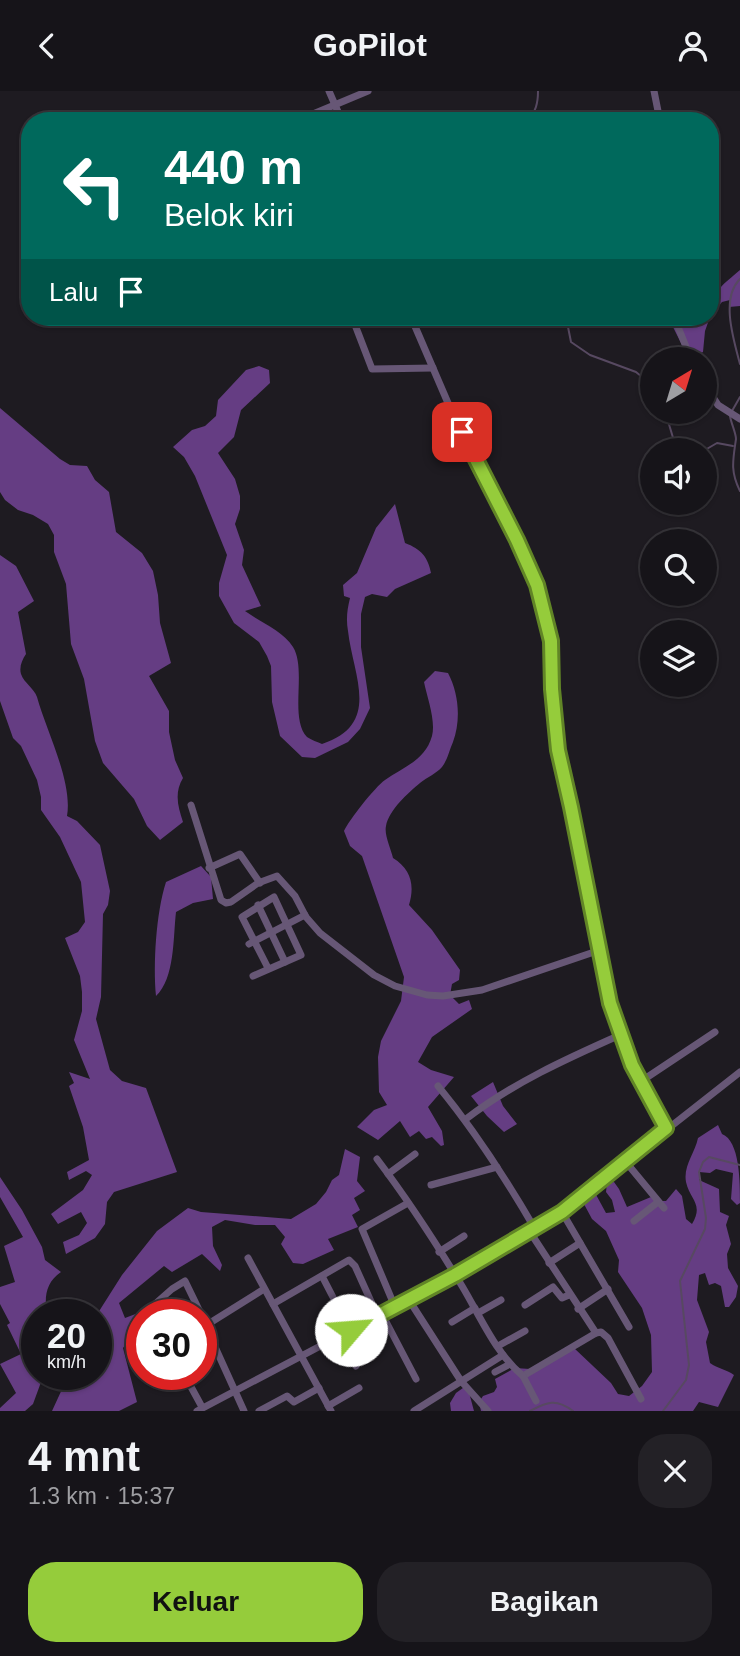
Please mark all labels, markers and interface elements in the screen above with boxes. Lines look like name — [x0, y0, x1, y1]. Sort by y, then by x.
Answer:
icon: back — [28, 27, 66, 65]
text: GoPilot — [313, 27, 427, 63]
icon: person — [674, 27, 712, 65]
icon: left — [49, 140, 140, 231]
text: 440 m — [164, 140, 303, 194]
text: Belok kiri — [164, 197, 294, 233]
icon: arrive — [112, 273, 150, 311]
text: Lalu — [49, 277, 98, 307]
north arrow — [640, 347, 718, 423]
map controls — [640, 347, 717, 697]
pin — [432, 402, 492, 462]
icon: arrive — [443, 413, 481, 451]
button: sound — [640, 438, 717, 515]
button: search — [640, 529, 717, 606]
button: layers — [640, 620, 717, 697]
position arrow — [314, 1293, 388, 1367]
speed limit sign: 30 — [126, 1299, 217, 1390]
text: 20 — [47, 1316, 86, 1355]
text: km/h — [47, 1352, 86, 1372]
text: 4 mnt — [28, 1433, 140, 1480]
button: close — [638, 1434, 712, 1508]
text: 1.3 km · 15:37 — [28, 1483, 175, 1509]
button: Keluar — [28, 1562, 363, 1642]
button: Bagikan — [377, 1562, 712, 1642]

